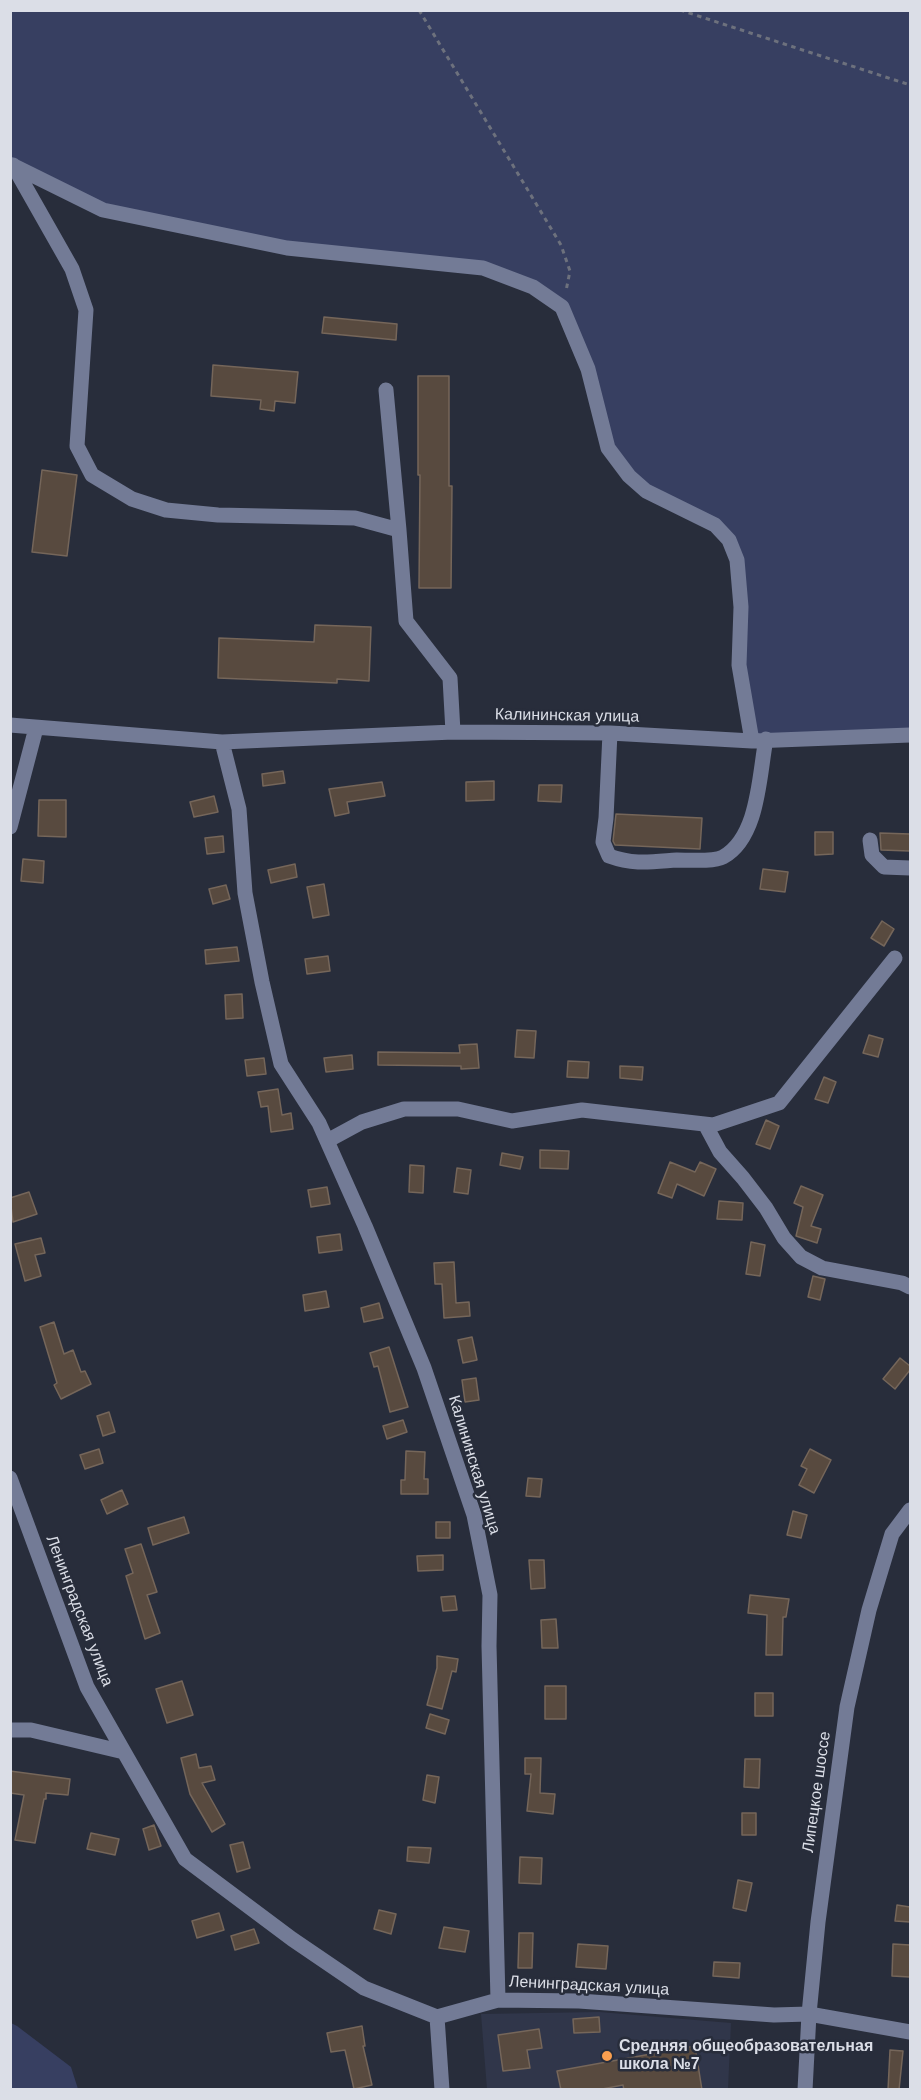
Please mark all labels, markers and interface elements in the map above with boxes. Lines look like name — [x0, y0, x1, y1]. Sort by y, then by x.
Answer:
street label: Калининская улица — [495, 705, 639, 727]
street label: Калининская улица — [444, 1393, 504, 1537]
street label: Ленинградская улица — [41, 1533, 117, 1689]
street label: Липецкое шоссе — [799, 1730, 835, 1854]
street label: Ленинградская улица — [508, 1972, 670, 2000]
place label: Средняя общеобразовательная школа №7 — [619, 2037, 873, 2075]
marker: Средняя общеобразовательная школа №7 — [600, 2049, 614, 2063]

